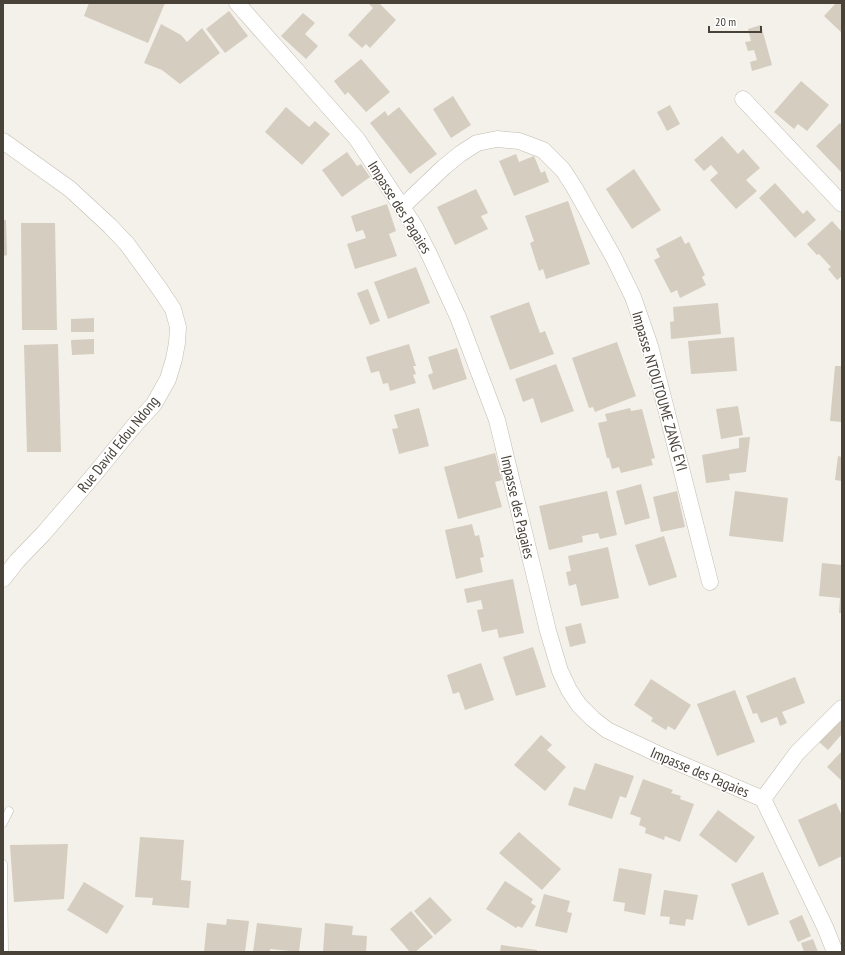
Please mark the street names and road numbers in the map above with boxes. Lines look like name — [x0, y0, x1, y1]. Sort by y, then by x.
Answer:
street label: Impasse des Pagaies — [364, 157, 436, 257]
street label: Impasse NTOUTOUME ZANG EYI — [628, 309, 692, 473]
street label: Rue David Edou Ndong — [73, 392, 163, 496]
street label: Impasse des Pagaies — [497, 453, 539, 561]
street label: Impasse des Pagaies — [648, 743, 752, 801]

